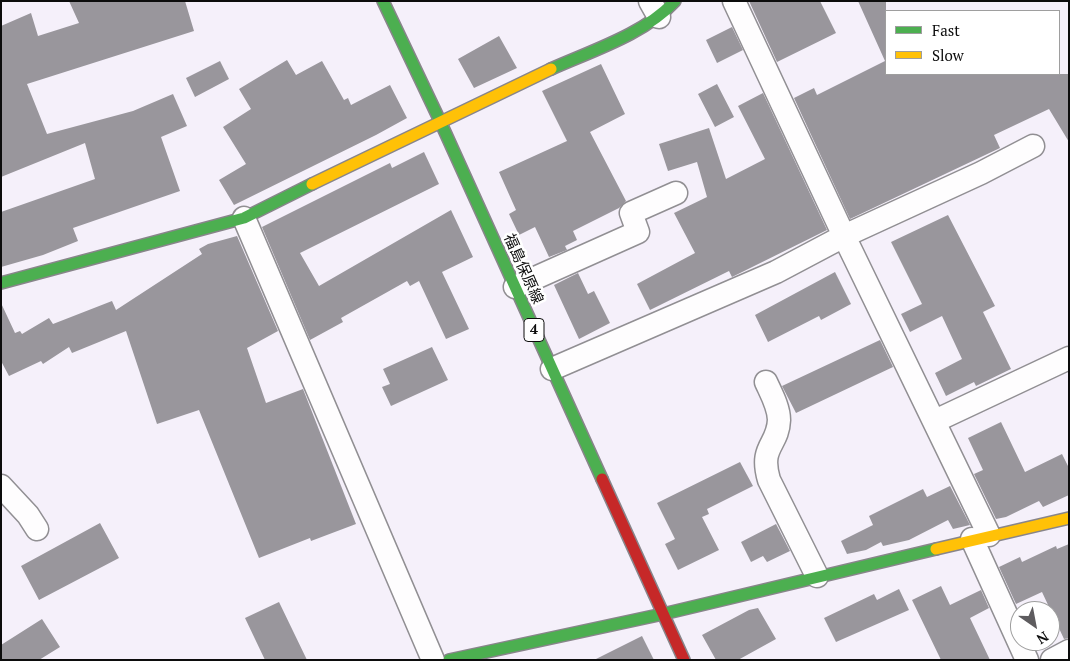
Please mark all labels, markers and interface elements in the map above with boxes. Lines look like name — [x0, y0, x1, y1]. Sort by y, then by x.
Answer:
legend — [885, 10, 1060, 75]
text: Fast — [932, 20, 960, 40]
text: Slow — [932, 45, 964, 65]
street label: 福島保原線 — [500, 231, 546, 307]
road number: 4 — [524, 318, 544, 342]
north arrow — [1010, 601, 1060, 651]
text: N — [1033, 627, 1053, 649]

